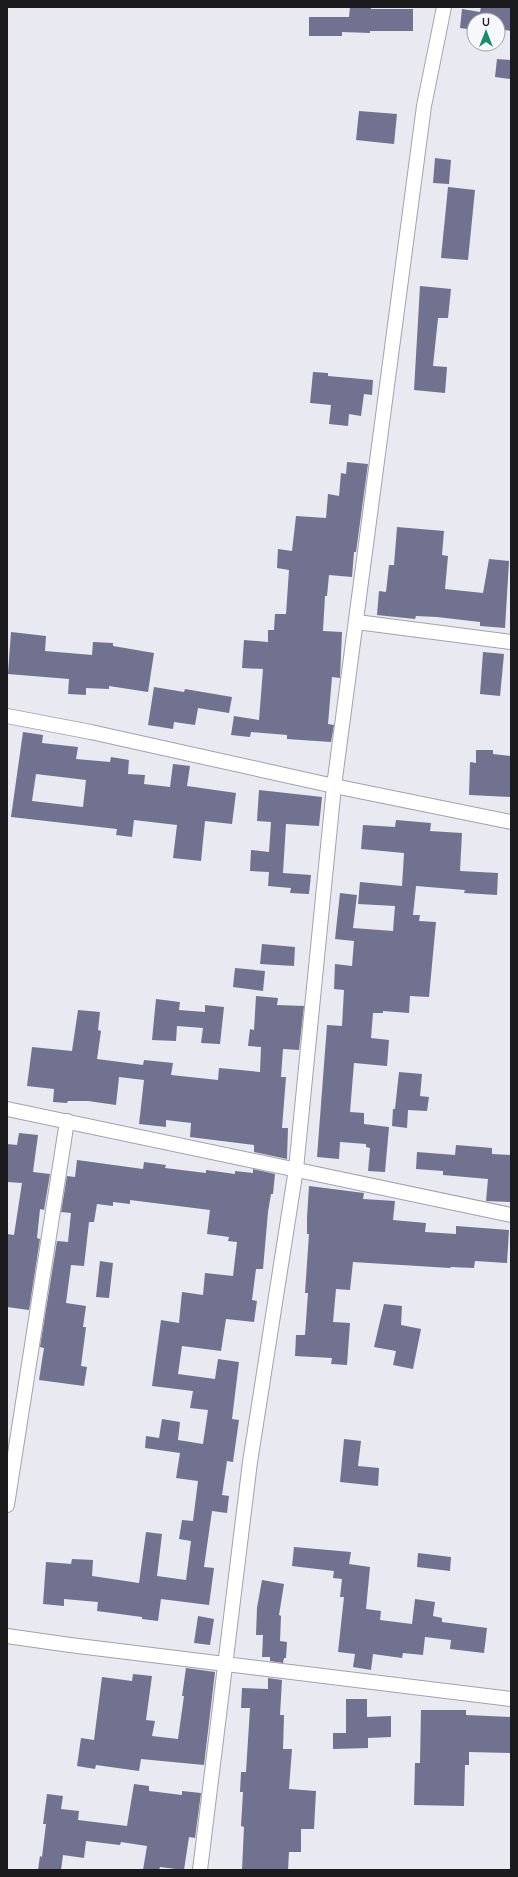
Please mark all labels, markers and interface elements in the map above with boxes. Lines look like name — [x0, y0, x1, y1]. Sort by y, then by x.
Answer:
north arrow — [466, 12, 506, 52]
text: U — [482, 14, 490, 29]

